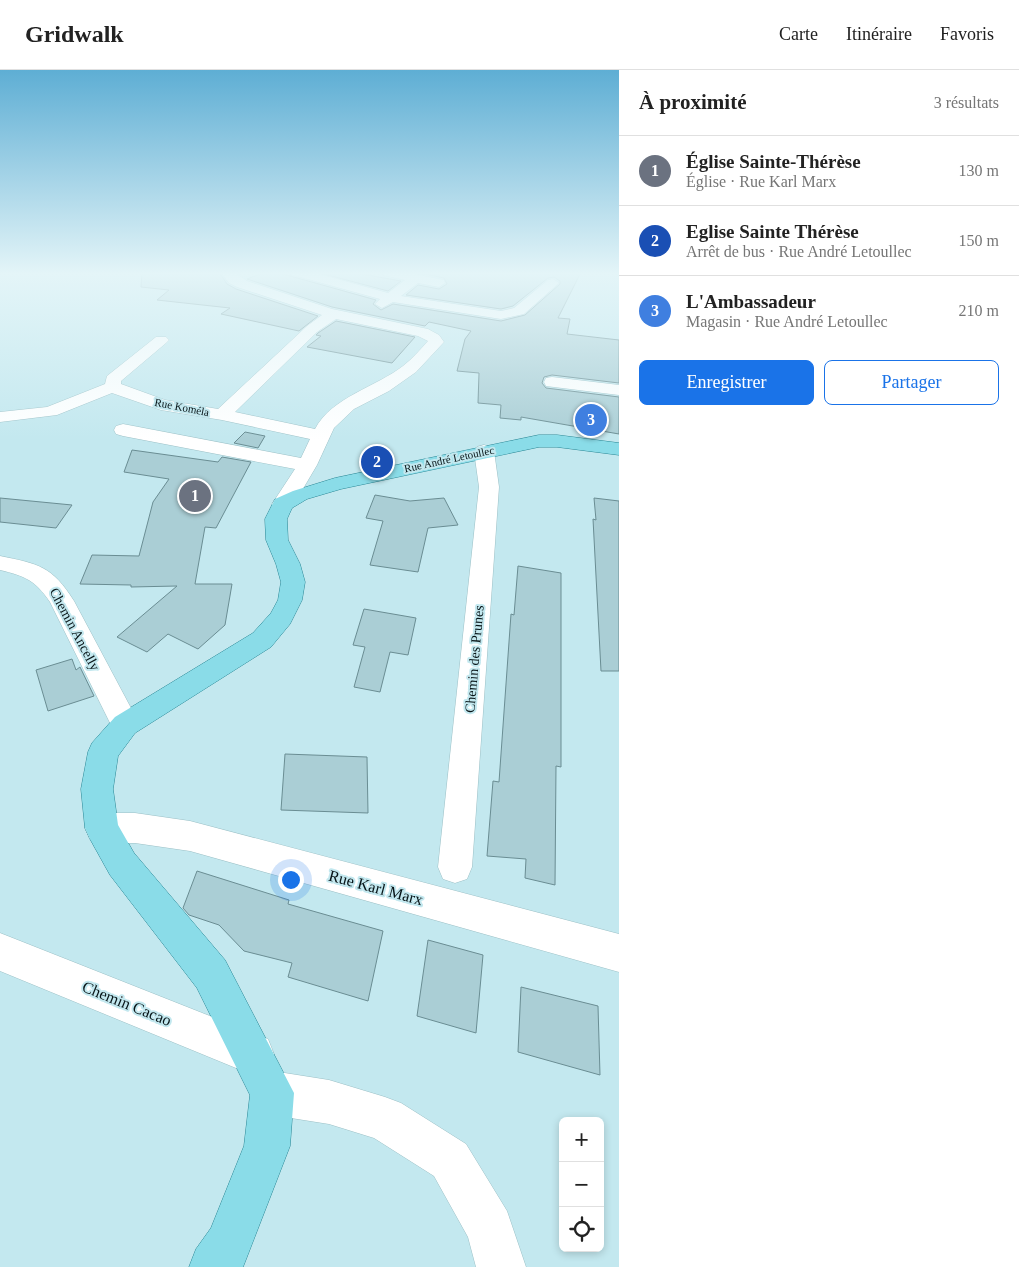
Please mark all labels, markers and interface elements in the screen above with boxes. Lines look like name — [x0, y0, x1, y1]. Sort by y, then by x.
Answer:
text: Gridwalk — [25, 21, 124, 47]
text: Carte — [779, 24, 818, 44]
text: Itinéraire — [846, 24, 912, 44]
text: Favoris — [940, 24, 994, 44]
text: À proximité — [639, 90, 747, 114]
text: 3 résultats — [934, 94, 999, 111]
text: Église Sainte-Thérèse — [686, 151, 861, 172]
text: 1 — [651, 162, 659, 179]
text: 130 m — [959, 162, 999, 179]
text: Église · Rue Karl Marx — [686, 173, 836, 190]
text: Eglise Sainte Thérèse — [686, 221, 859, 242]
text: 2 — [651, 232, 659, 249]
text: 150 m — [959, 232, 999, 249]
text: Arrêt de bus · Rue André Letoullec — [686, 243, 912, 260]
text: L'Ambassadeur — [686, 291, 816, 312]
text: 3 — [651, 302, 659, 319]
text: 210 m — [959, 302, 999, 319]
text: Magasin · Rue André Letoullec — [686, 313, 888, 330]
button: Enregistrer — [639, 360, 814, 405]
button: Partager — [824, 360, 999, 405]
street label: Rue Koméla — [154, 396, 210, 418]
pin: 3 — [575, 401, 607, 439]
pin: 2 — [361, 443, 393, 481]
street label: Rue André Letoullec — [403, 444, 495, 474]
pin: 1 — [179, 477, 211, 515]
street label: Chemin Ancelly — [46, 585, 103, 673]
street label: Chemin des Prunes — [462, 605, 487, 714]
your location — [278, 867, 304, 893]
street label: Rue Karl Marx — [327, 867, 425, 908]
street label: Chemin Cacao — [80, 978, 174, 1029]
map controls — [559, 1117, 604, 1252]
button: + — [559, 1117, 604, 1162]
button: − — [559, 1162, 604, 1207]
button: locate — [559, 1207, 604, 1252]

